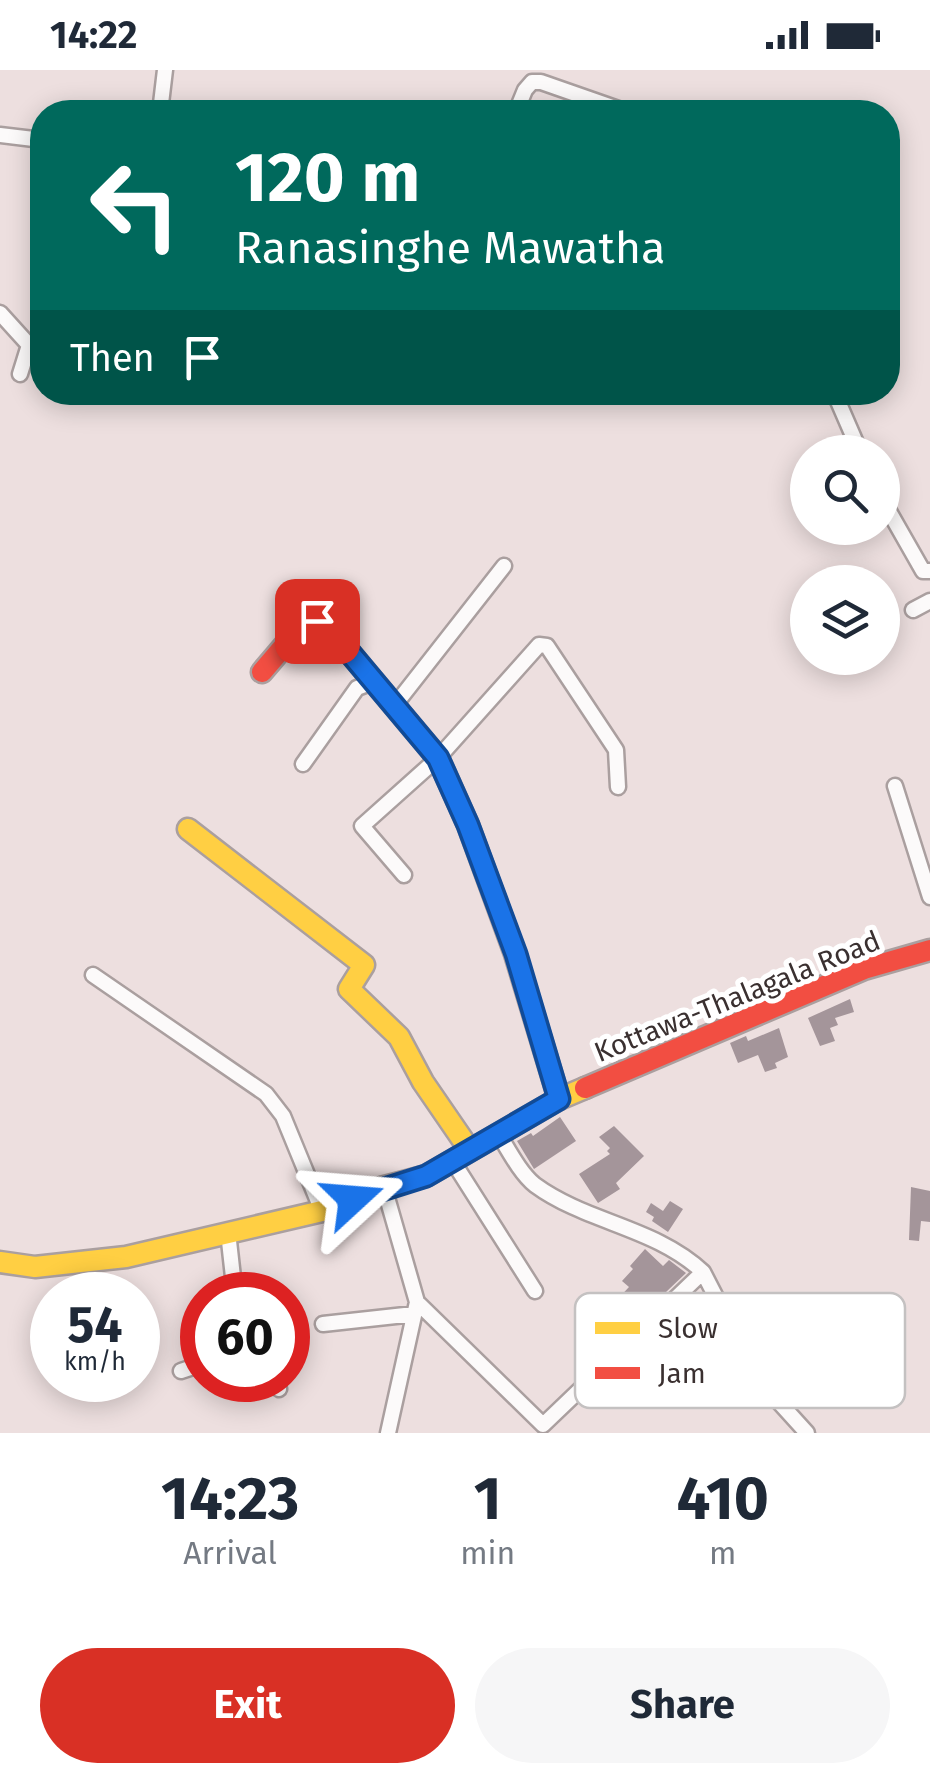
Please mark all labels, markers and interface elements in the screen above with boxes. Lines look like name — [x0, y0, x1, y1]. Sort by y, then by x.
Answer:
text: 14:22 — [50, 12, 138, 58]
text: 120 m — [235, 136, 420, 220]
icon: left — [70, 140, 200, 270]
text: Ranasinghe Mawatha — [235, 221, 666, 275]
icon: arrive — [175, 330, 230, 385]
text: Then — [70, 335, 155, 381]
map controls — [790, 435, 900, 675]
button: search — [790, 435, 900, 545]
button: layers — [790, 565, 900, 675]
pin — [275, 579, 360, 664]
icon: arrive — [290, 594, 345, 649]
street label: Kottawa-Thalagala Road — [589, 924, 885, 1069]
position arrow — [301, 1147, 405, 1251]
speed limit sign: 60 — [180, 1272, 310, 1402]
legend — [575, 1293, 905, 1408]
text: 54 — [67, 1295, 123, 1355]
text: Slow — [658, 1312, 718, 1345]
text: km/h — [64, 1347, 126, 1377]
text: Jam — [658, 1357, 706, 1390]
text: 14:23 — [161, 1463, 299, 1535]
text: 1 — [474, 1463, 502, 1535]
text: 410 — [676, 1463, 769, 1535]
text: Arrival — [183, 1534, 277, 1572]
text: min — [460, 1534, 515, 1572]
text: m — [709, 1534, 736, 1572]
button: Exit — [40, 1648, 455, 1763]
button: Share — [475, 1648, 890, 1763]

